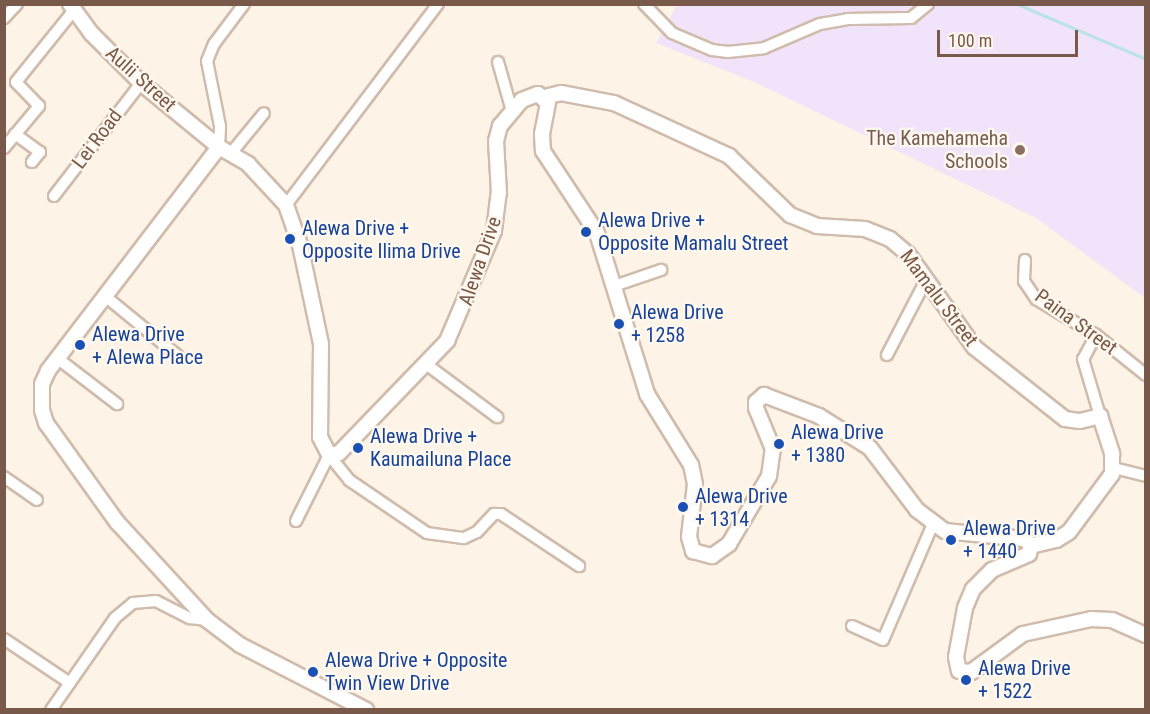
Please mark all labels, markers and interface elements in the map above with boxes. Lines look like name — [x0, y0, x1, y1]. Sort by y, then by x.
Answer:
scale bar — [940, 18, 1081, 56]
text: 100 m — [948, 30, 992, 51]
street label: Aulii Street — [101, 41, 181, 117]
street label: Lei Road — [67, 105, 127, 173]
place label: The Kamehameha Schools — [866, 126, 1008, 173]
marker: The Kamehameha Schools — [1013, 143, 1027, 157]
place label: Alewa Drive + Opposite Mamalu Street — [598, 208, 788, 255]
street label: Alewa Drive — [454, 213, 506, 309]
place label: Alewa Drive + Opposite Ilima Drive — [302, 216, 461, 263]
marker: Alewa Drive + Opposite Mamalu Street — [579, 225, 593, 239]
marker: Alewa Drive + Opposite Ilima Drive — [283, 232, 297, 246]
street label: Mamalu Street — [895, 245, 983, 351]
street label: Paina Street — [1030, 284, 1122, 360]
place label: Alewa Drive + 1258 — [631, 300, 724, 347]
marker: Alewa Drive + 1258 — [612, 317, 626, 331]
place label: Alewa Drive + Alewa Place — [92, 322, 203, 369]
marker: Alewa Drive + Alewa Place — [73, 338, 87, 352]
place label: Alewa Drive + 1380 — [791, 420, 884, 467]
place label: Alewa Drive + Kaumailuna Place — [370, 424, 511, 471]
marker: Alewa Drive + 1380 — [772, 437, 786, 451]
marker: Alewa Drive + Kaumailuna Place — [351, 441, 365, 455]
place label: Alewa Drive + 1314 — [695, 484, 788, 531]
marker: Alewa Drive + 1314 — [676, 500, 690, 514]
place label: Alewa Drive + 1440 — [963, 516, 1056, 563]
marker: Alewa Drive + 1440 — [944, 533, 958, 547]
place label: Alewa Drive + Opposite Twin View Drive — [325, 648, 507, 695]
place label: Alewa Drive + 1522 — [978, 656, 1071, 703]
marker: Alewa Drive + Opposite Twin View Drive — [306, 665, 320, 679]
marker: Alewa Drive + 1522 — [959, 673, 973, 687]

